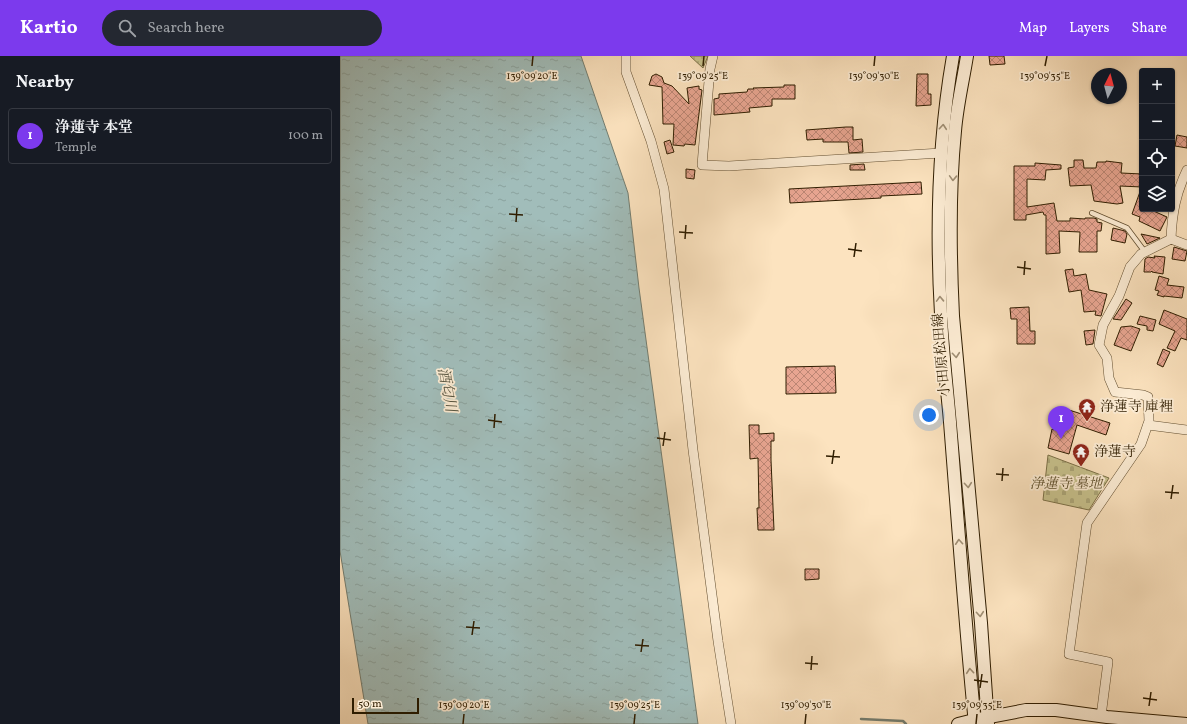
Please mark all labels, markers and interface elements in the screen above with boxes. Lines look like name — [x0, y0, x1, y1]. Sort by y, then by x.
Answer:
search box — [102, 10, 382, 46]
text: Kartio — [20, 15, 78, 41]
icon: search — [116, 17, 138, 39]
text: Search here — [148, 18, 224, 39]
text: Map — [1019, 19, 1047, 38]
text: Layers — [1069, 19, 1109, 38]
text: Share — [1131, 19, 1167, 38]
north arrow — [1091, 68, 1127, 104]
map controls — [1139, 68, 1175, 212]
button: + — [1139, 68, 1175, 104]
text: 139°09'20"E — [507, 69, 557, 83]
text: 139°09'25"E — [678, 69, 728, 83]
text: 139°09'30"E — [849, 69, 899, 83]
text: 139°09'35"E — [1020, 69, 1070, 83]
text: Nearby — [16, 71, 74, 94]
button: − — [1139, 104, 1175, 140]
text: 浄蓮寺 本堂 — [55, 118, 133, 139]
one-way arrow — [939, 124, 948, 130]
text: 1 — [27, 127, 33, 145]
text: 100 m — [288, 127, 323, 145]
text: Temple — [55, 139, 97, 157]
button: locate — [1139, 140, 1175, 176]
one-way arrow — [948, 175, 957, 181]
button: layers — [1139, 176, 1175, 212]
one-way arrow — [936, 296, 944, 302]
street label: 小田原松田線 — [929, 312, 955, 398]
one-way arrow — [952, 352, 961, 358]
water label: 酒匂川 — [431, 366, 461, 416]
temple icon: 浄蓮寺 庫裡 — [1077, 397, 1097, 422]
place label: 浄蓮寺 庫裡 — [1100, 398, 1173, 417]
your location — [919, 405, 939, 425]
pin: 1 — [1048, 406, 1074, 439]
temple icon: 浄蓮寺 — [1071, 442, 1091, 467]
place label: 浄蓮寺 — [1094, 443, 1136, 462]
park label: 浄蓮寺 墓地 — [1030, 475, 1104, 494]
one-way arrow — [963, 482, 972, 488]
one-way arrow — [954, 539, 963, 545]
one-way arrow — [975, 611, 984, 617]
one-way arrow — [965, 668, 974, 674]
scale bar — [352, 696, 419, 715]
text: 50 m — [358, 697, 382, 712]
text: 139°09'20"E — [439, 698, 489, 712]
text: 139°09'25"E — [610, 698, 660, 712]
text: 139°09'30"E — [781, 698, 831, 712]
text: 139°09'35"E — [952, 698, 1002, 712]

